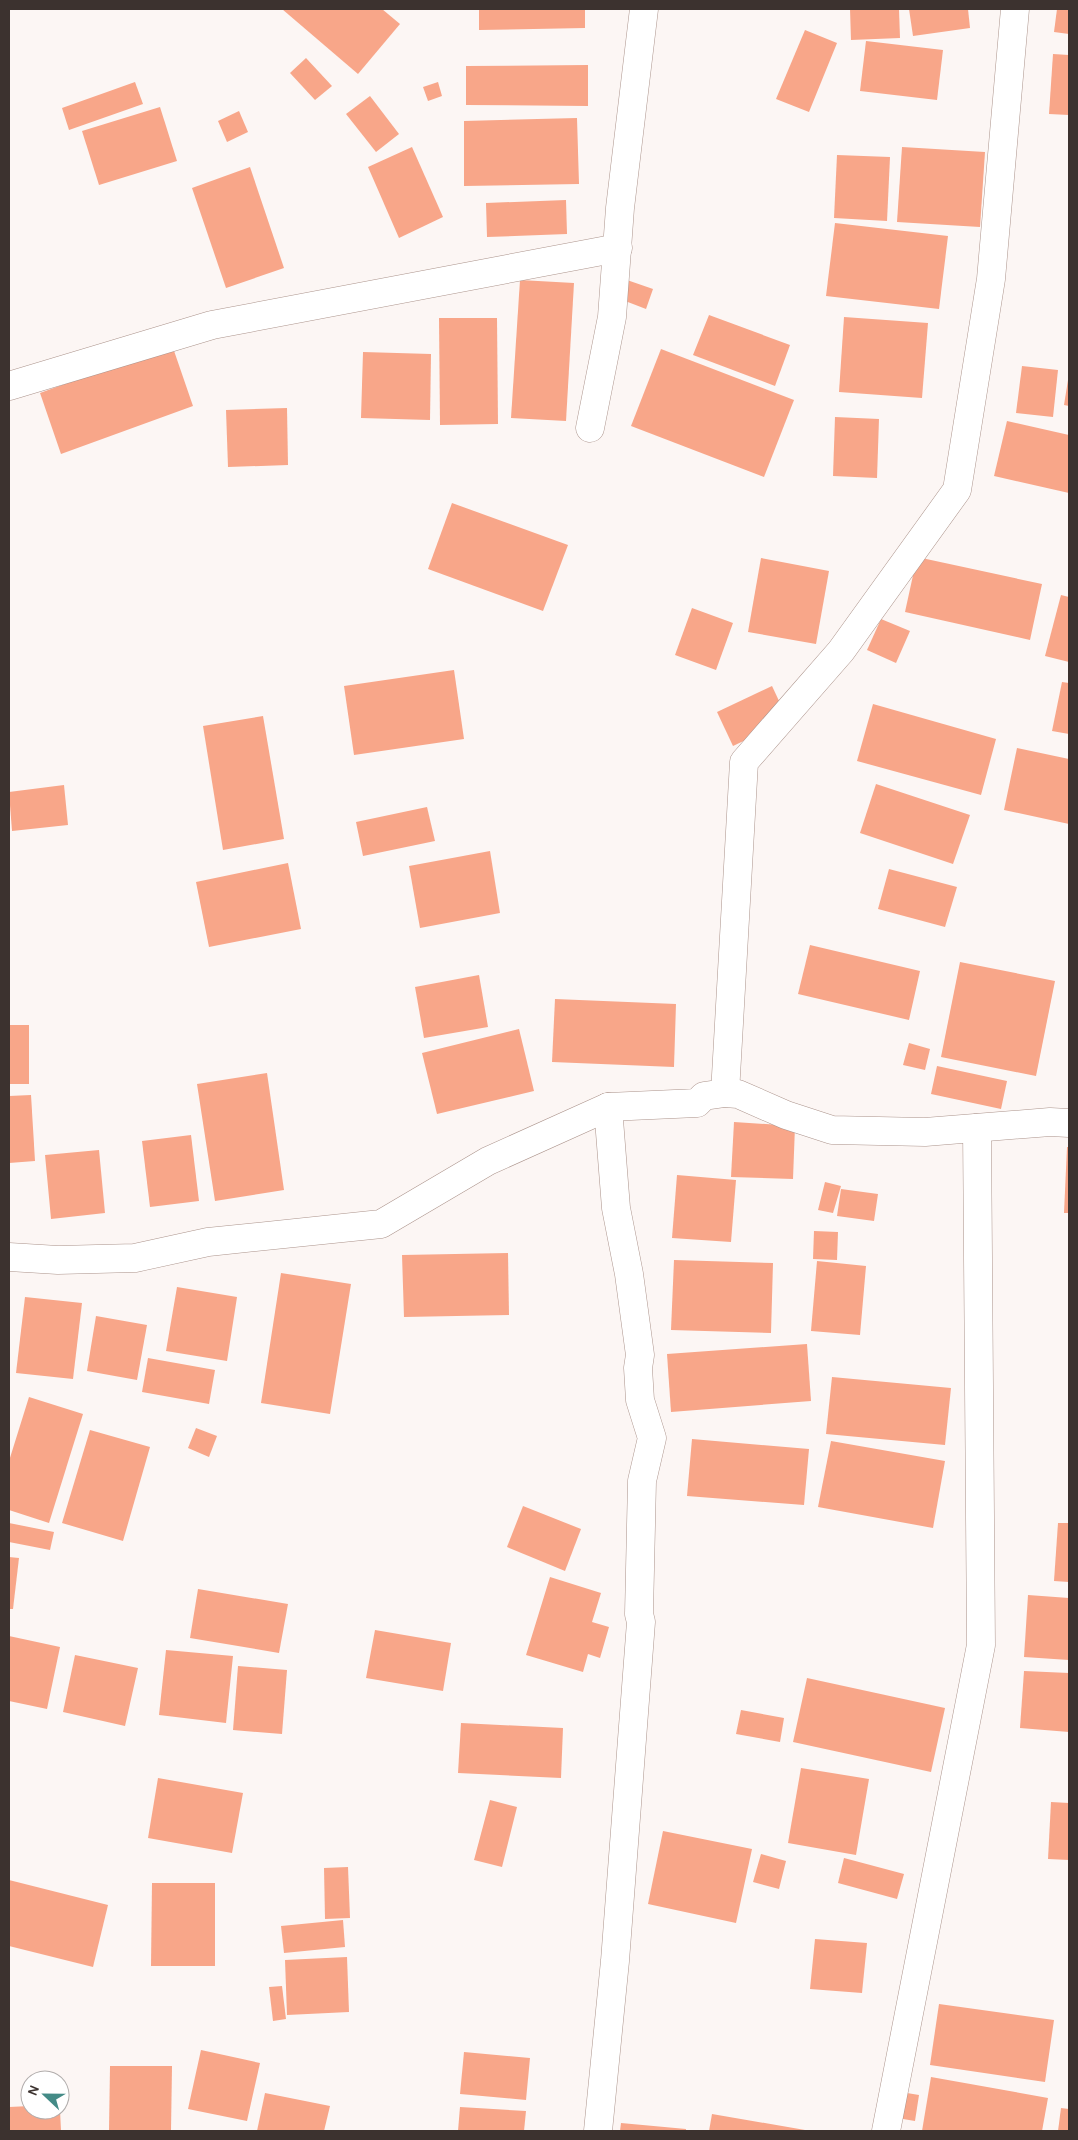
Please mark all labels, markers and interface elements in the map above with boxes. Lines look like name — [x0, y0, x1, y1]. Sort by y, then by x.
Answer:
north arrow — [20, 2070, 70, 2120]
text: N — [24, 2082, 43, 2098]

